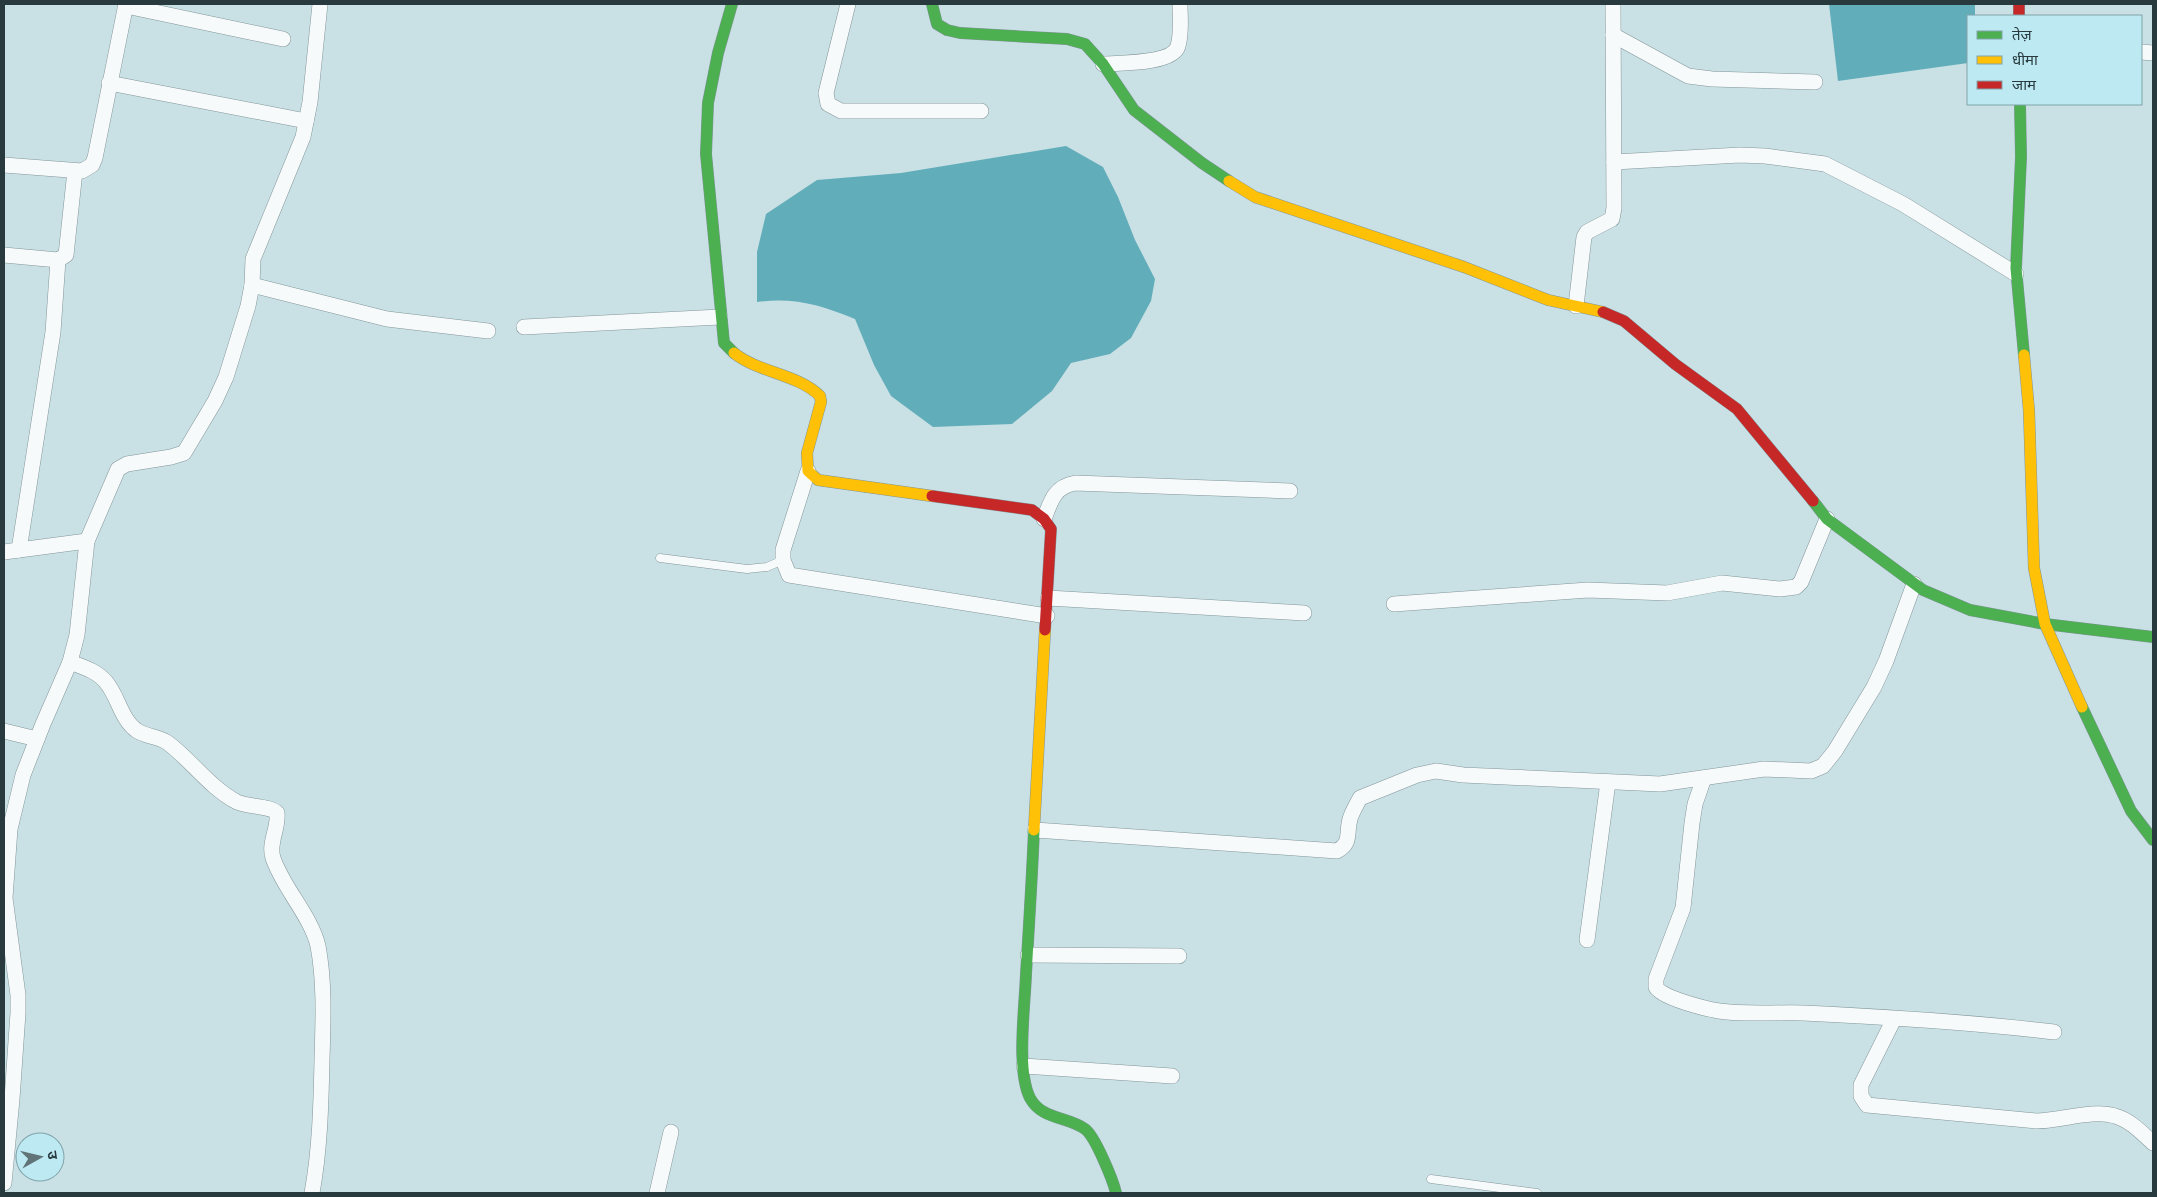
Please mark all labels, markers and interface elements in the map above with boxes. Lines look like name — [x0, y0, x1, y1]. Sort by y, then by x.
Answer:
legend — [1967, 15, 2142, 105]
text: तेज़ — [2012, 26, 2033, 43]
text: धीमा — [2012, 52, 2039, 68]
text: जाम — [2012, 77, 2037, 93]
north arrow — [15, 1132, 65, 1182]
text: उ — [44, 1150, 60, 1161]

